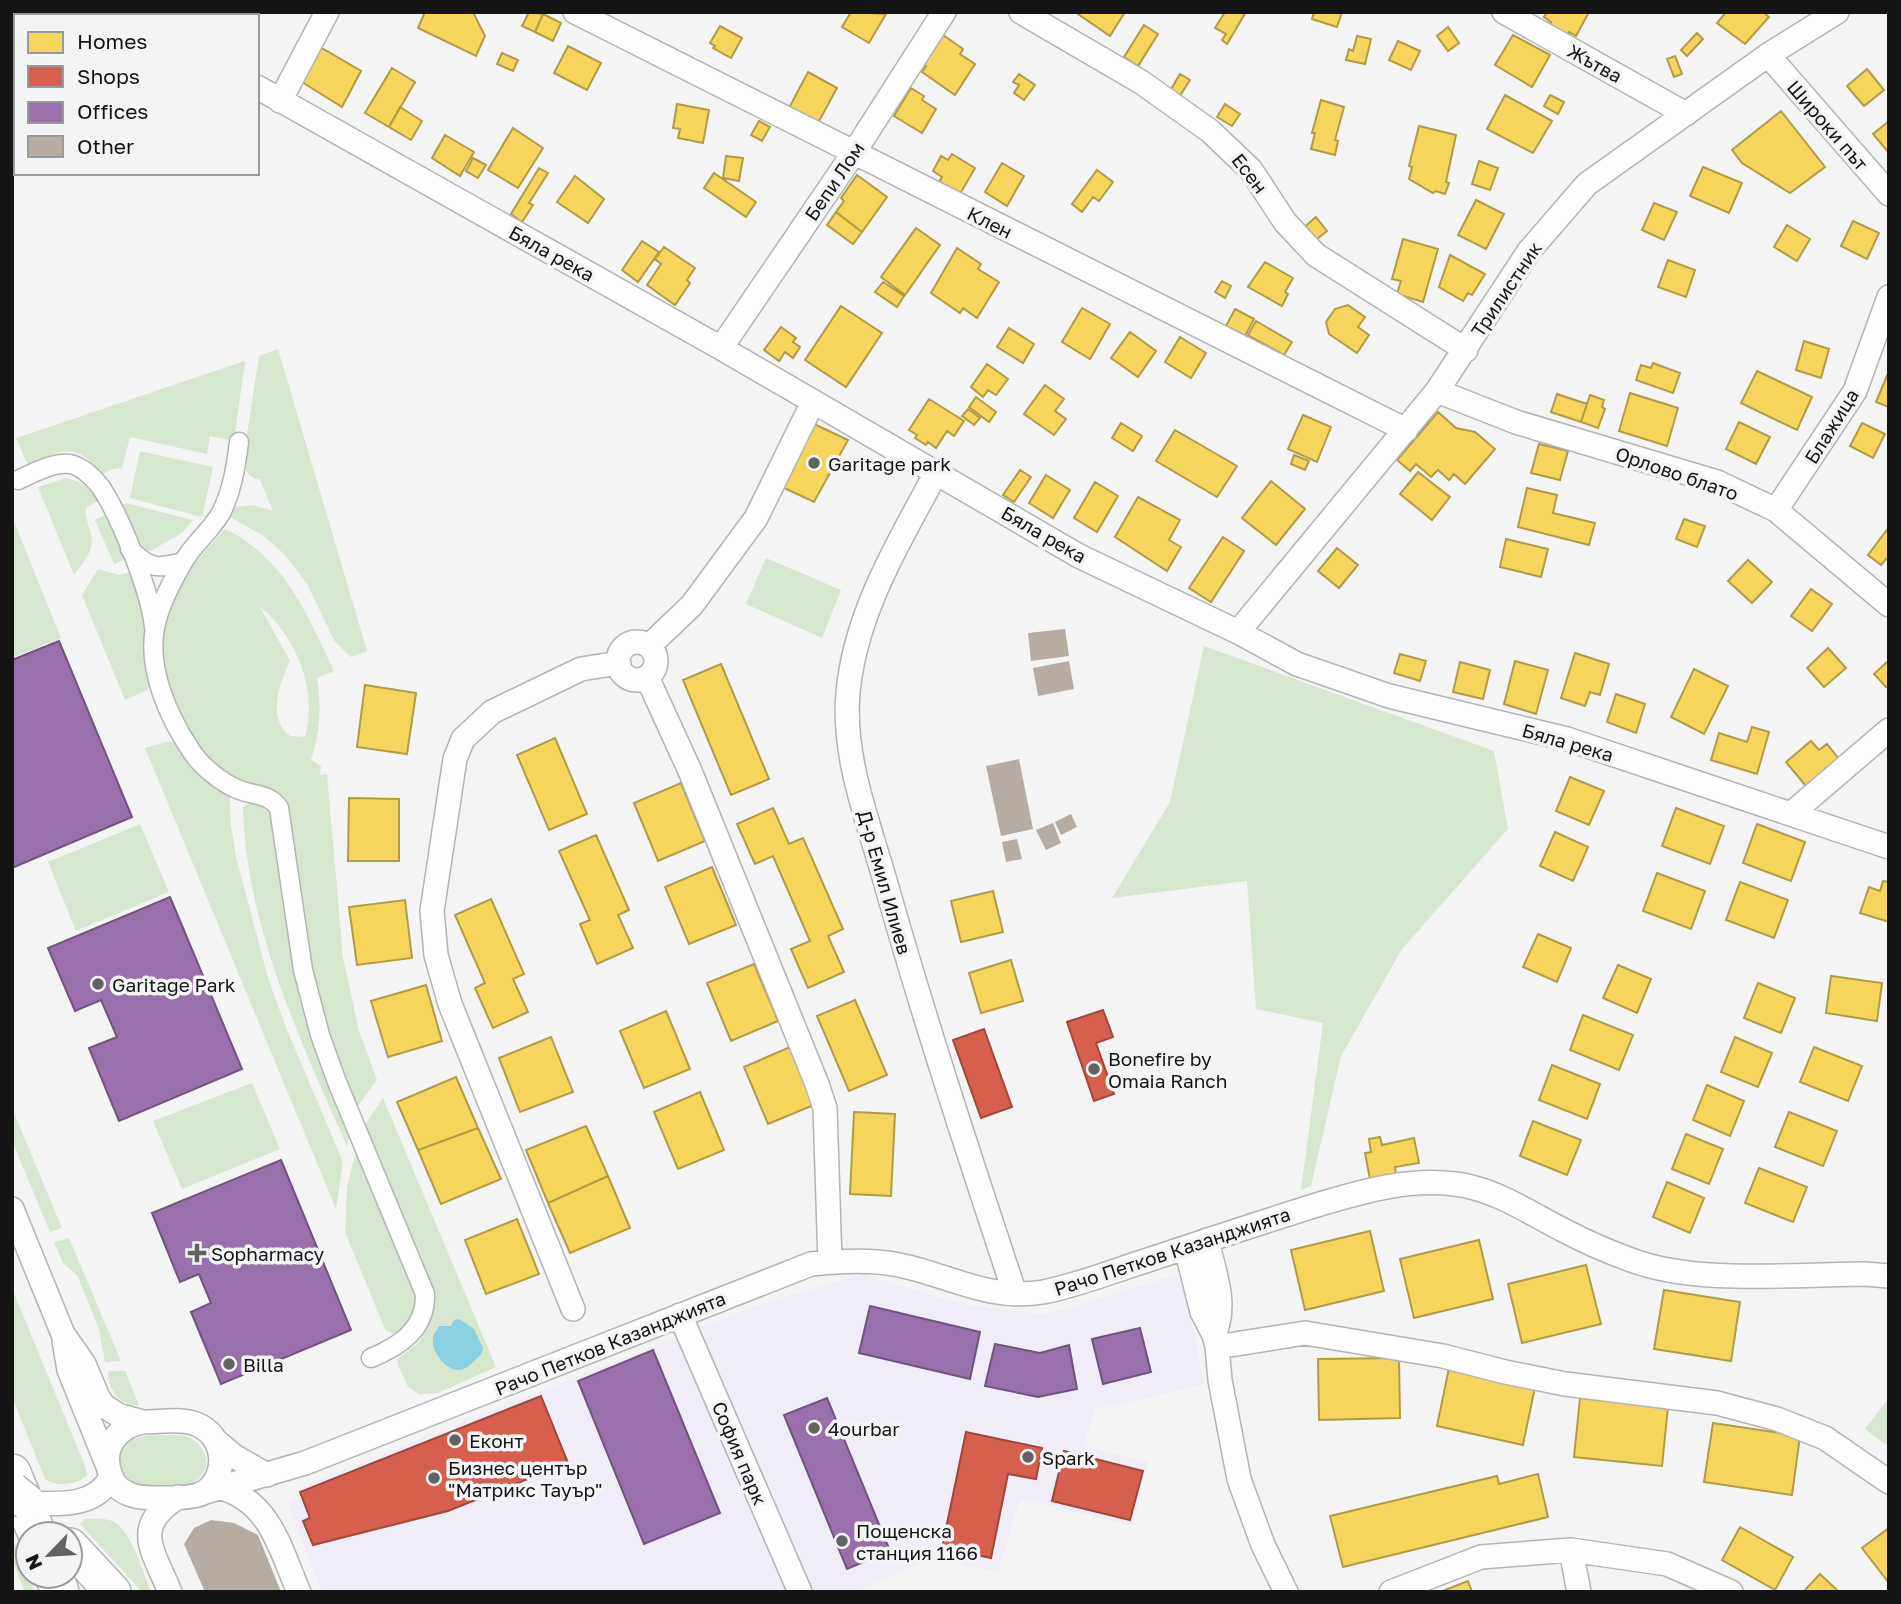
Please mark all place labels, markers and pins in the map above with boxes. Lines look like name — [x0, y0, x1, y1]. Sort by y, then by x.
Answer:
place label: Garitage park — [828, 452, 951, 475]
marker: Garitage park — [806, 455, 822, 471]
place label: Garitage Park — [112, 973, 236, 996]
marker: Garitage Park — [90, 976, 106, 992]
place label: Bonefire by Omaia Ranch — [1108, 1047, 1227, 1092]
marker: Bonefire by Omaia Ranch — [1086, 1061, 1102, 1077]
place label: Sopharmacy — [211, 1242, 325, 1265]
marker: Sopharmacy — [189, 1245, 205, 1261]
place label: Billa — [243, 1353, 284, 1376]
marker: Billa — [221, 1356, 237, 1372]
place label: 4ourbar — [828, 1417, 900, 1440]
marker: 4ourbar — [806, 1420, 822, 1436]
place label: Еконт — [469, 1429, 523, 1452]
marker: Еконт — [447, 1432, 463, 1448]
place label: Spark — [1042, 1446, 1095, 1469]
marker: Spark — [1020, 1449, 1036, 1465]
place label: Бизнес център "Матрикс Тауър" — [448, 1456, 602, 1501]
marker: Бизнес център "Матрикс Тауър" — [426, 1470, 442, 1486]
place label: Пощенска станция 1166 — [856, 1519, 978, 1564]
marker: Пощенска станция 1166 — [834, 1533, 850, 1549]

